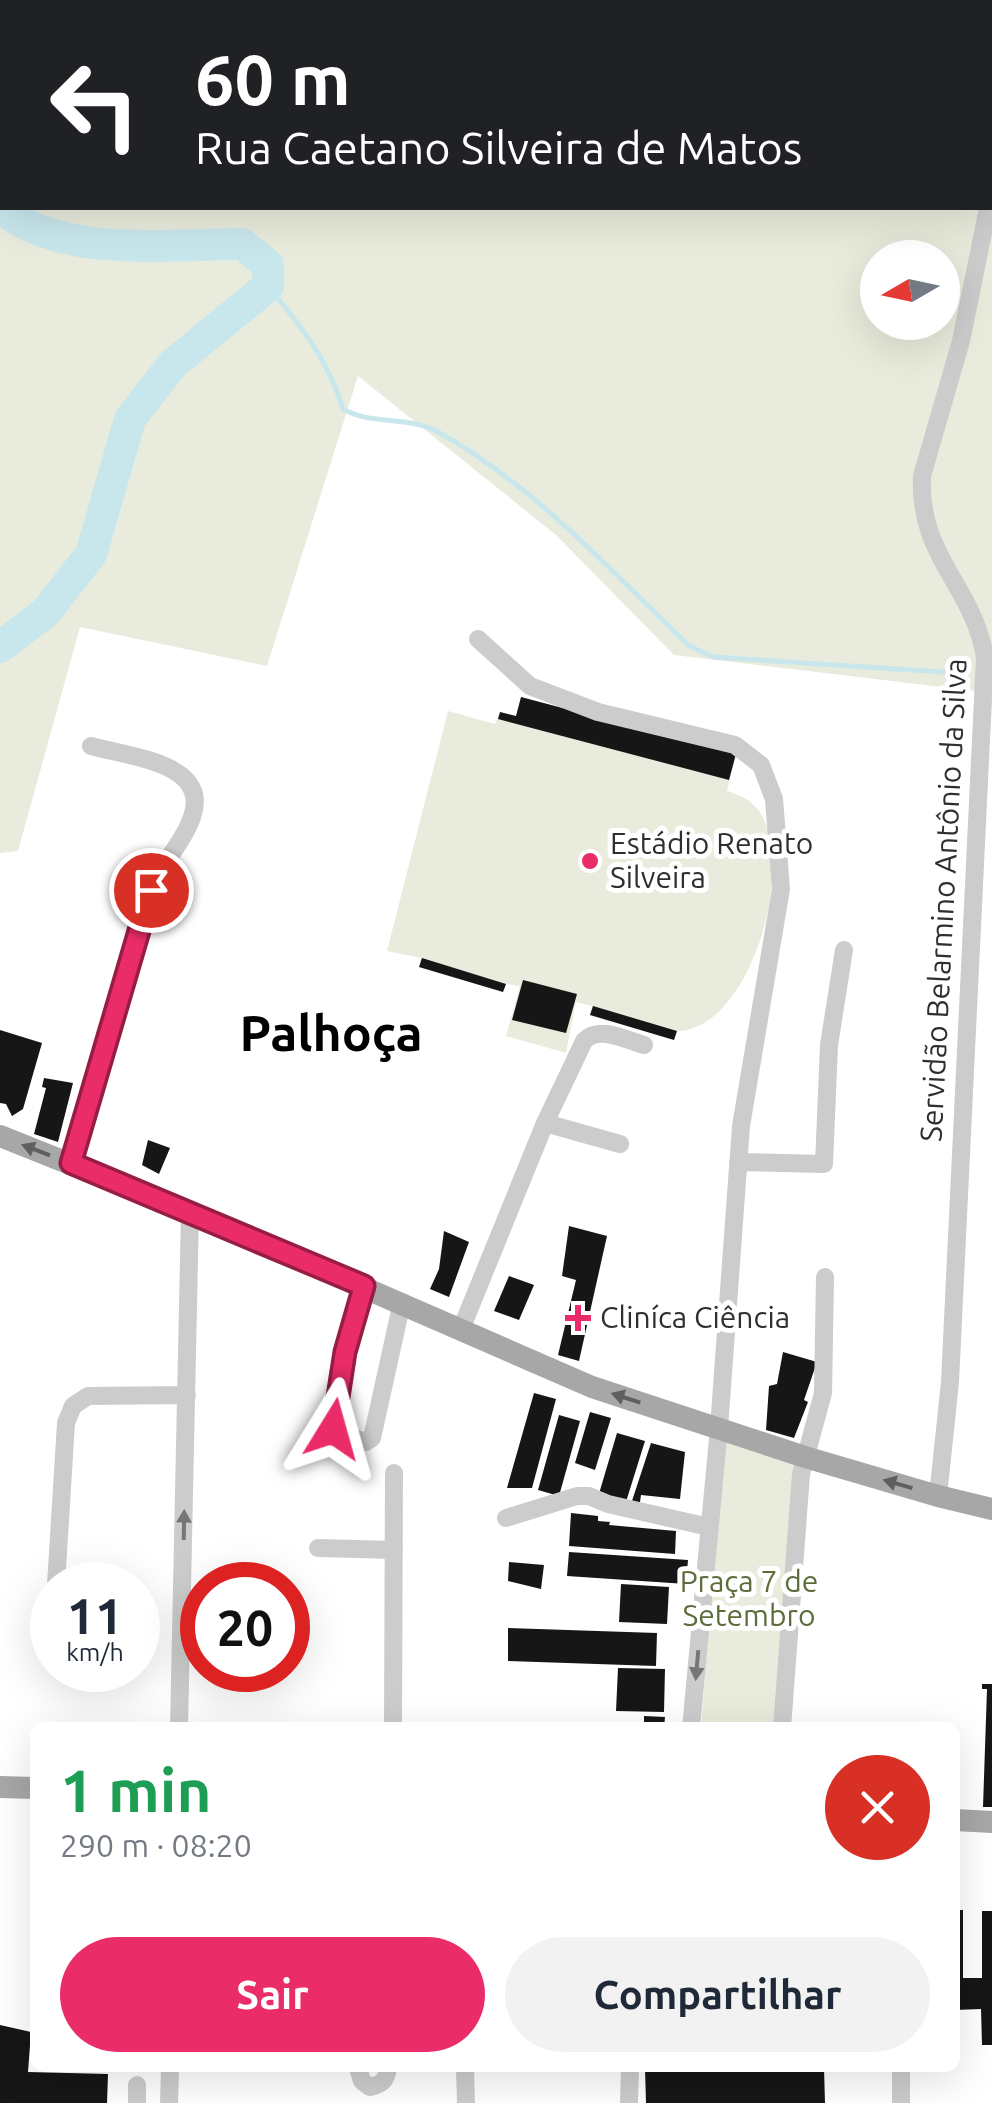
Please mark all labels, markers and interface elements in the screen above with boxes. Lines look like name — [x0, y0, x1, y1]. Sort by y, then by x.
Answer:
icon: left — [30, 40, 160, 170]
text: 60 m — [195, 40, 351, 118]
text: Rua Caetano Silveira de Matos — [195, 122, 802, 173]
north arrow — [860, 240, 960, 340]
map controls — [860, 240, 960, 340]
street label: Servidão Belarmino Antônio da Silva — [913, 657, 973, 1143]
place label: Estádio Renato Silveira — [610, 826, 813, 894]
pin — [109, 848, 194, 933]
marker: Estádio Renato Silveira — [579, 850, 601, 872]
icon: arrive — [124, 863, 179, 918]
district label: Palhoça — [239, 1004, 423, 1062]
one-way arrow — [21, 1142, 51, 1157]
place label: Cliníca Ciência — [600, 1300, 790, 1334]
marker: Cliníca Ciência — [565, 1305, 591, 1331]
position arrow — [281, 1377, 385, 1481]
one-way arrow — [611, 1389, 641, 1404]
one-way arrow — [882, 1476, 913, 1492]
one-way arrow — [177, 1509, 193, 1541]
speed limit sign: 20 — [180, 1562, 310, 1692]
park label: Praça 7 de Setembro — [680, 1564, 818, 1632]
text: 11 — [67, 1587, 123, 1643]
text: km/h — [66, 1638, 124, 1666]
one-way arrow — [689, 1649, 705, 1681]
button: close — [825, 1755, 930, 1860]
text: 1 min — [60, 1756, 212, 1823]
text: 290 m · 08:20 — [60, 1827, 252, 1863]
button: Sair — [60, 1937, 485, 2052]
button: Compartilhar — [505, 1937, 930, 2052]

